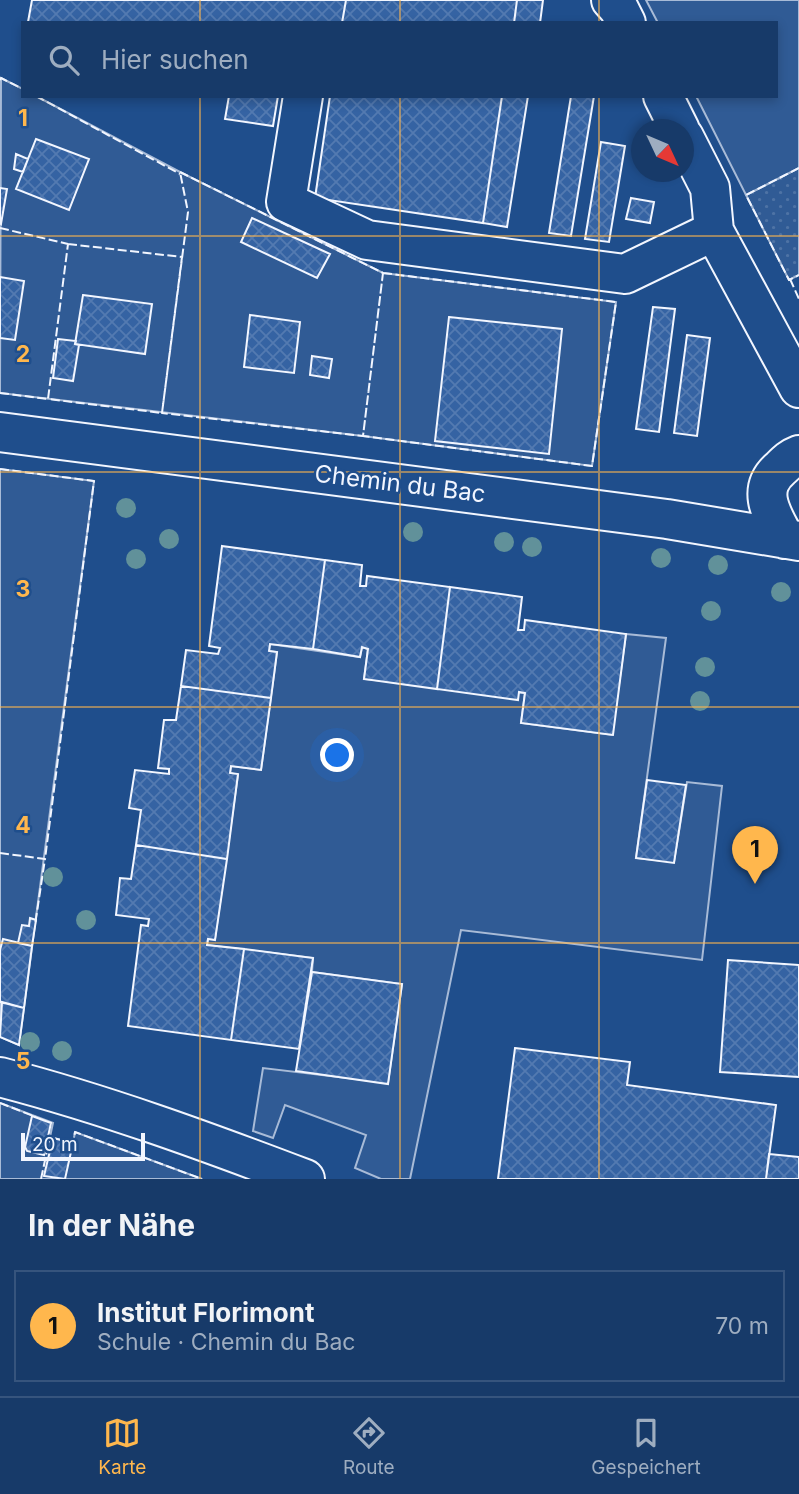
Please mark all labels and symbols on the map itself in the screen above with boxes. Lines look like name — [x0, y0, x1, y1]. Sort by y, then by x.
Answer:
text: 1 — [18, 104, 28, 132]
north arrow — [631, 119, 694, 182]
text: 2 — [16, 340, 30, 368]
street label: Chemin du Bac — [313, 459, 487, 508]
text: 3 — [16, 575, 30, 603]
your location — [320, 738, 354, 772]
text: 4 — [15, 811, 31, 839]
pin: 1 — [732, 826, 778, 884]
text: 5 — [16, 1047, 30, 1075]
scale bar — [21, 1130, 145, 1162]

